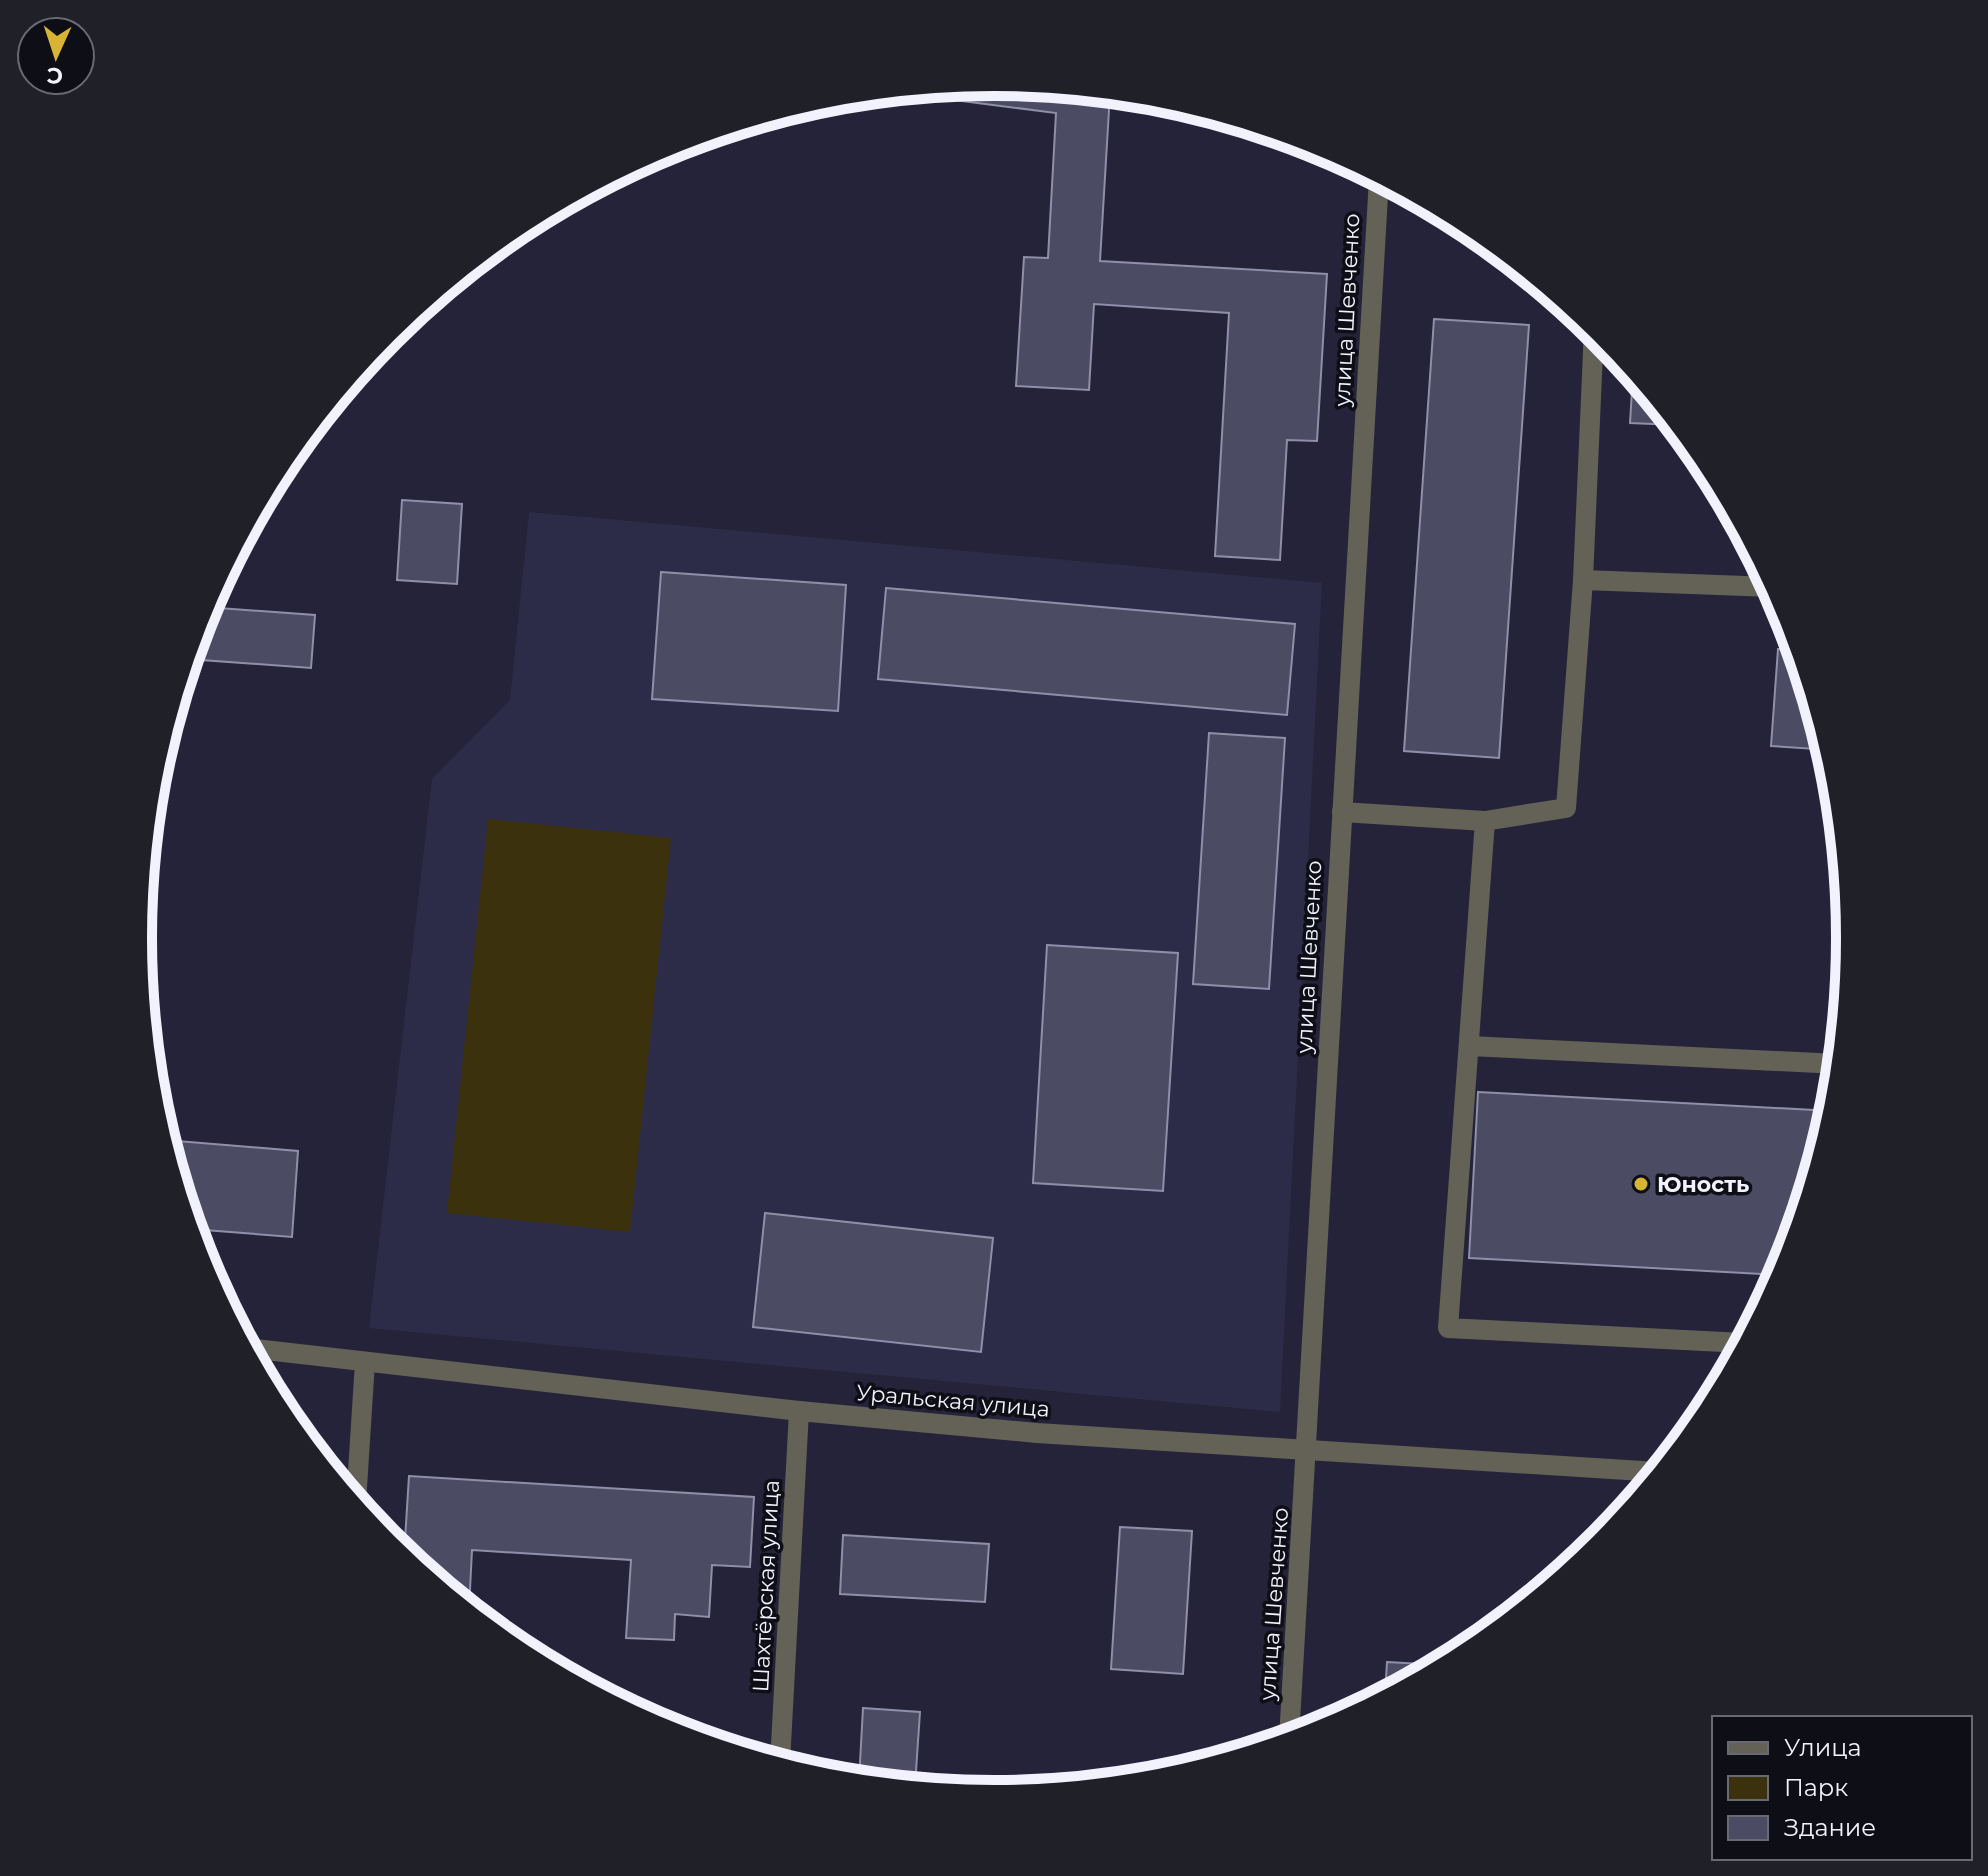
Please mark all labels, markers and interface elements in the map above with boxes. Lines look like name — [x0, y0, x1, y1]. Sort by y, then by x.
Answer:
north arrow — [16, 16, 96, 96]
text: С — [46, 62, 64, 89]
street label: улица Шевченко — [1328, 213, 1366, 408]
street label: улица Шевченко — [1290, 860, 1328, 1055]
place label: Юность — [1657, 1171, 1749, 1198]
marker: Юность — [1632, 1175, 1650, 1193]
street label: Уральская улица — [855, 1379, 1051, 1423]
street label: Шахтёрская улица — [747, 1479, 785, 1693]
street label: улица Шевченко — [1254, 1507, 1294, 1702]
legend — [1712, 1716, 1972, 1860]
text: Улица — [1784, 1733, 1862, 1762]
text: Парк — [1784, 1773, 1848, 1802]
text: Здание — [1784, 1813, 1876, 1842]

